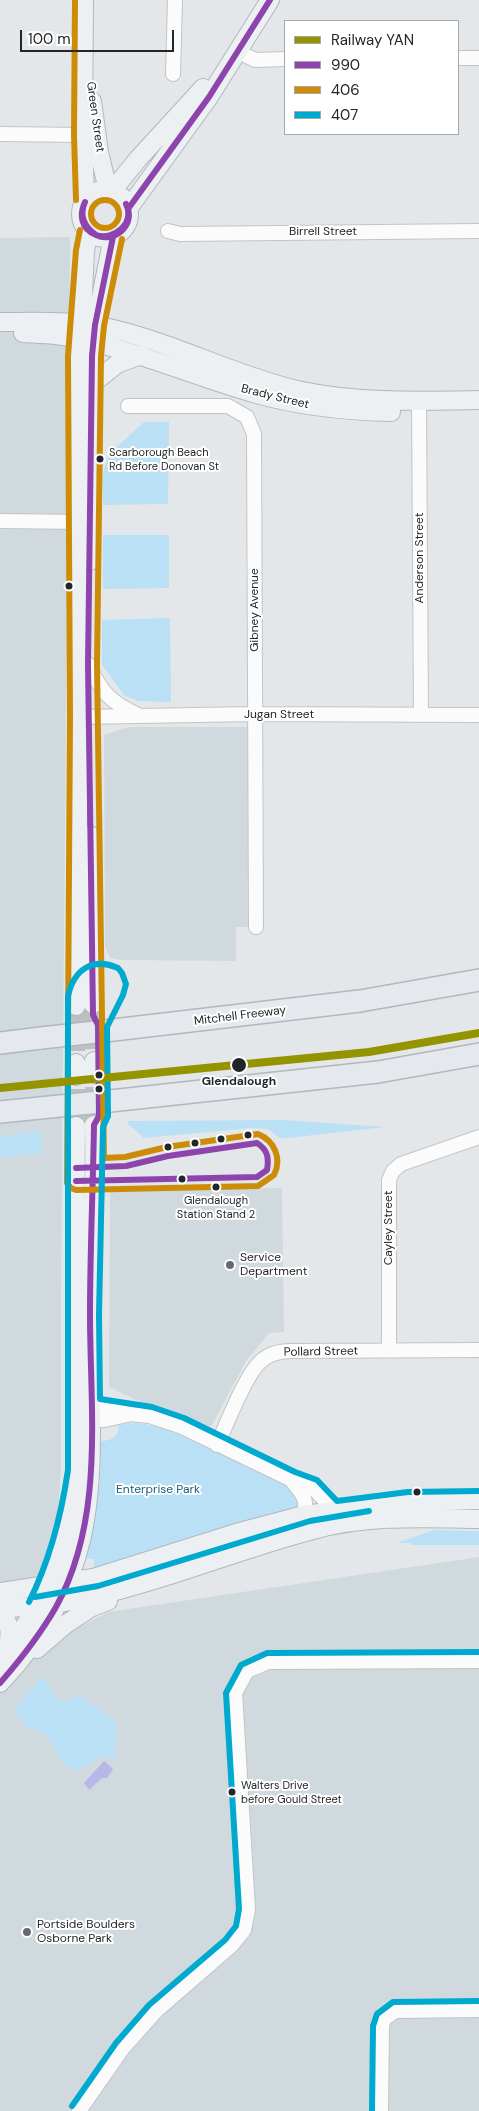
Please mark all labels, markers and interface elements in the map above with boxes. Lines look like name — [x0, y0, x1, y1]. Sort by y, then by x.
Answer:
scale bar — [22, 20, 176, 52]
legend — [284, 20, 459, 135]
text: 100 m — [28, 29, 71, 49]
text: Railway YAN — [331, 30, 414, 50]
text: 990 — [331, 55, 360, 75]
text: 406 — [331, 80, 360, 100]
street label: Green Street — [83, 81, 107, 153]
text: 407 — [331, 105, 358, 125]
street label: Birrell Street — [289, 225, 357, 239]
street label: Brady Street — [239, 382, 311, 412]
place label: Scarborough Beach Rd Before Donovan St — [109, 446, 219, 472]
marker: Scarborough Beach Rd Before Donovan St — [95, 454, 105, 464]
street label: Anderson Street — [413, 513, 427, 603]
street label: Gibney Avenue — [248, 568, 262, 652]
unlabelled marker — [64, 581, 74, 591]
street label: Jugan Street — [244, 708, 314, 722]
street label: Mitchell Freeway — [193, 1003, 287, 1029]
marker: Glendalough — [230, 1056, 248, 1074]
unlabelled marker — [94, 1070, 104, 1080]
place label: Glendalough — [202, 1075, 276, 1089]
unlabelled marker — [94, 1084, 104, 1094]
unlabelled marker — [243, 1130, 253, 1140]
unlabelled marker — [216, 1134, 226, 1144]
unlabelled marker — [190, 1138, 200, 1148]
unlabelled marker — [163, 1142, 173, 1152]
unlabelled marker — [177, 1174, 187, 1184]
marker: Glendalough Station Stand 2 — [211, 1182, 221, 1192]
street label: Cayley Street — [382, 1191, 396, 1265]
place label: Glendalough Station Stand 2 — [177, 1194, 255, 1220]
place label: Service Department — [240, 1251, 307, 1279]
marker: Service Department — [224, 1259, 236, 1271]
street label: Pollard Street — [284, 1344, 358, 1360]
park label: Enterprise Park — [116, 1483, 200, 1497]
unlabelled marker — [412, 1487, 422, 1497]
place label: Walters Drive before Gould Street — [241, 1779, 342, 1805]
marker: Walters Drive before Gould Street — [227, 1787, 237, 1797]
place label: Portside Boulders Osborne Park — [37, 1918, 135, 1946]
marker: Portside Boulders Osborne Park — [21, 1926, 33, 1938]

